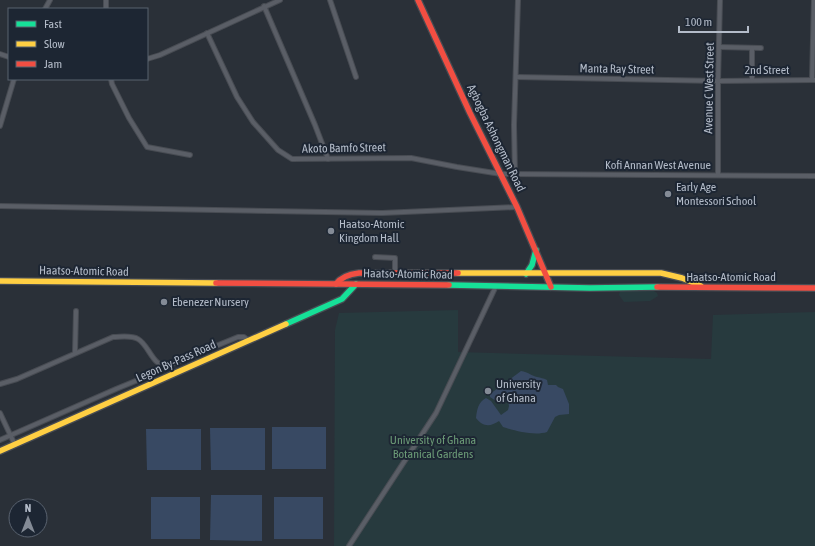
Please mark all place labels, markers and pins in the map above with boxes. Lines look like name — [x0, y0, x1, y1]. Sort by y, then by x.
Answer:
place label: Early Age Montessori School — [676, 180, 757, 208]
marker: Early Age Montessori School — [663, 189, 673, 199]
place label: Haatso-Atomic Kingdom Hall — [339, 217, 405, 245]
marker: Haatso-Atomic Kingdom Hall — [326, 226, 336, 236]
place label: Ebenezer Nursery — [172, 295, 249, 309]
marker: Ebenezer Nursery — [159, 297, 169, 307]
place label: University of Ghana — [496, 377, 541, 405]
marker: University of Ghana — [483, 386, 493, 396]

